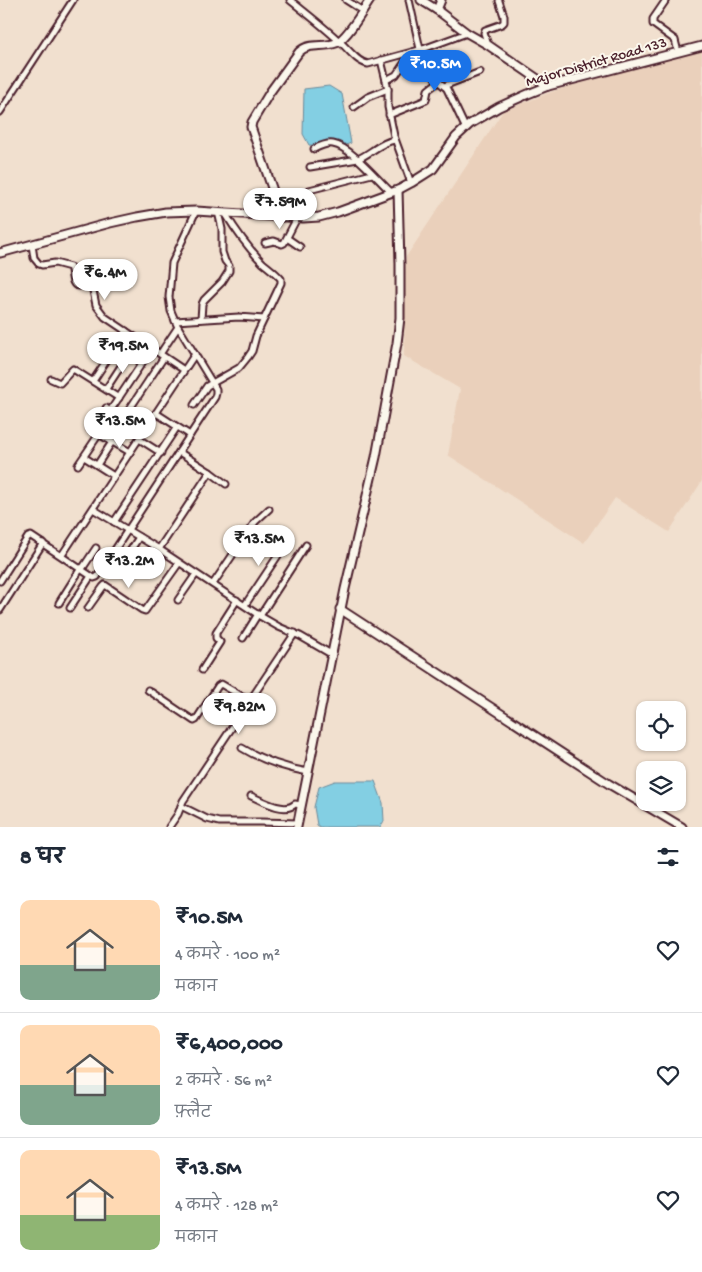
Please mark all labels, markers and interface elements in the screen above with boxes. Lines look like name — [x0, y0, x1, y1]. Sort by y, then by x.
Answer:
street label: Major District Road 133 — [524, 34, 669, 92]
pin: ₹10.5M — [394, 49, 476, 92]
text: ₹10.5M — [409, 56, 461, 75]
pin: ₹7.59M — [239, 188, 321, 230]
text: ₹7.59M — [254, 194, 306, 213]
pin: ₹6.4M — [70, 258, 140, 301]
text: ₹6.4M — [84, 265, 126, 284]
pin: ₹19.5M — [82, 332, 164, 374]
text: ₹19.5M — [98, 338, 148, 357]
pin: ₹13.5M — [79, 406, 161, 449]
text: ₹13.5M — [95, 413, 145, 432]
pin: ₹13.5M — [218, 524, 300, 567]
text: ₹13.5M — [234, 531, 284, 550]
pin: ₹13.2M — [88, 546, 170, 589]
text: ₹13.2M — [104, 553, 154, 572]
pin: ₹9.82M — [198, 692, 280, 735]
text: ₹9.82M — [213, 699, 265, 718]
map controls — [636, 701, 686, 811]
button: locate — [636, 701, 686, 751]
button: layers — [636, 761, 686, 811]
icon: filters — [654, 843, 682, 871]
text: 8 घर — [20, 847, 64, 872]
text: ₹10.5M — [175, 907, 242, 932]
icon: home — [60, 920, 120, 980]
icon: heart — [654, 936, 682, 964]
text: 4 कमरे · 100 m² — [175, 947, 280, 966]
text: मकान — [175, 979, 217, 998]
text: ₹6,400,000 — [175, 1033, 283, 1058]
icon: home — [60, 1045, 120, 1105]
icon: heart — [654, 1061, 682, 1089]
text: 2 कमरे · 56 m² — [175, 1073, 272, 1092]
text: फ़्लैट — [175, 1105, 211, 1124]
text: ₹13.5M — [175, 1158, 241, 1183]
icon: home — [60, 1170, 120, 1230]
icon: heart — [654, 1186, 682, 1214]
text: 4 कमरे · 128 m² — [175, 1198, 278, 1217]
text: मकान — [175, 1230, 217, 1249]

